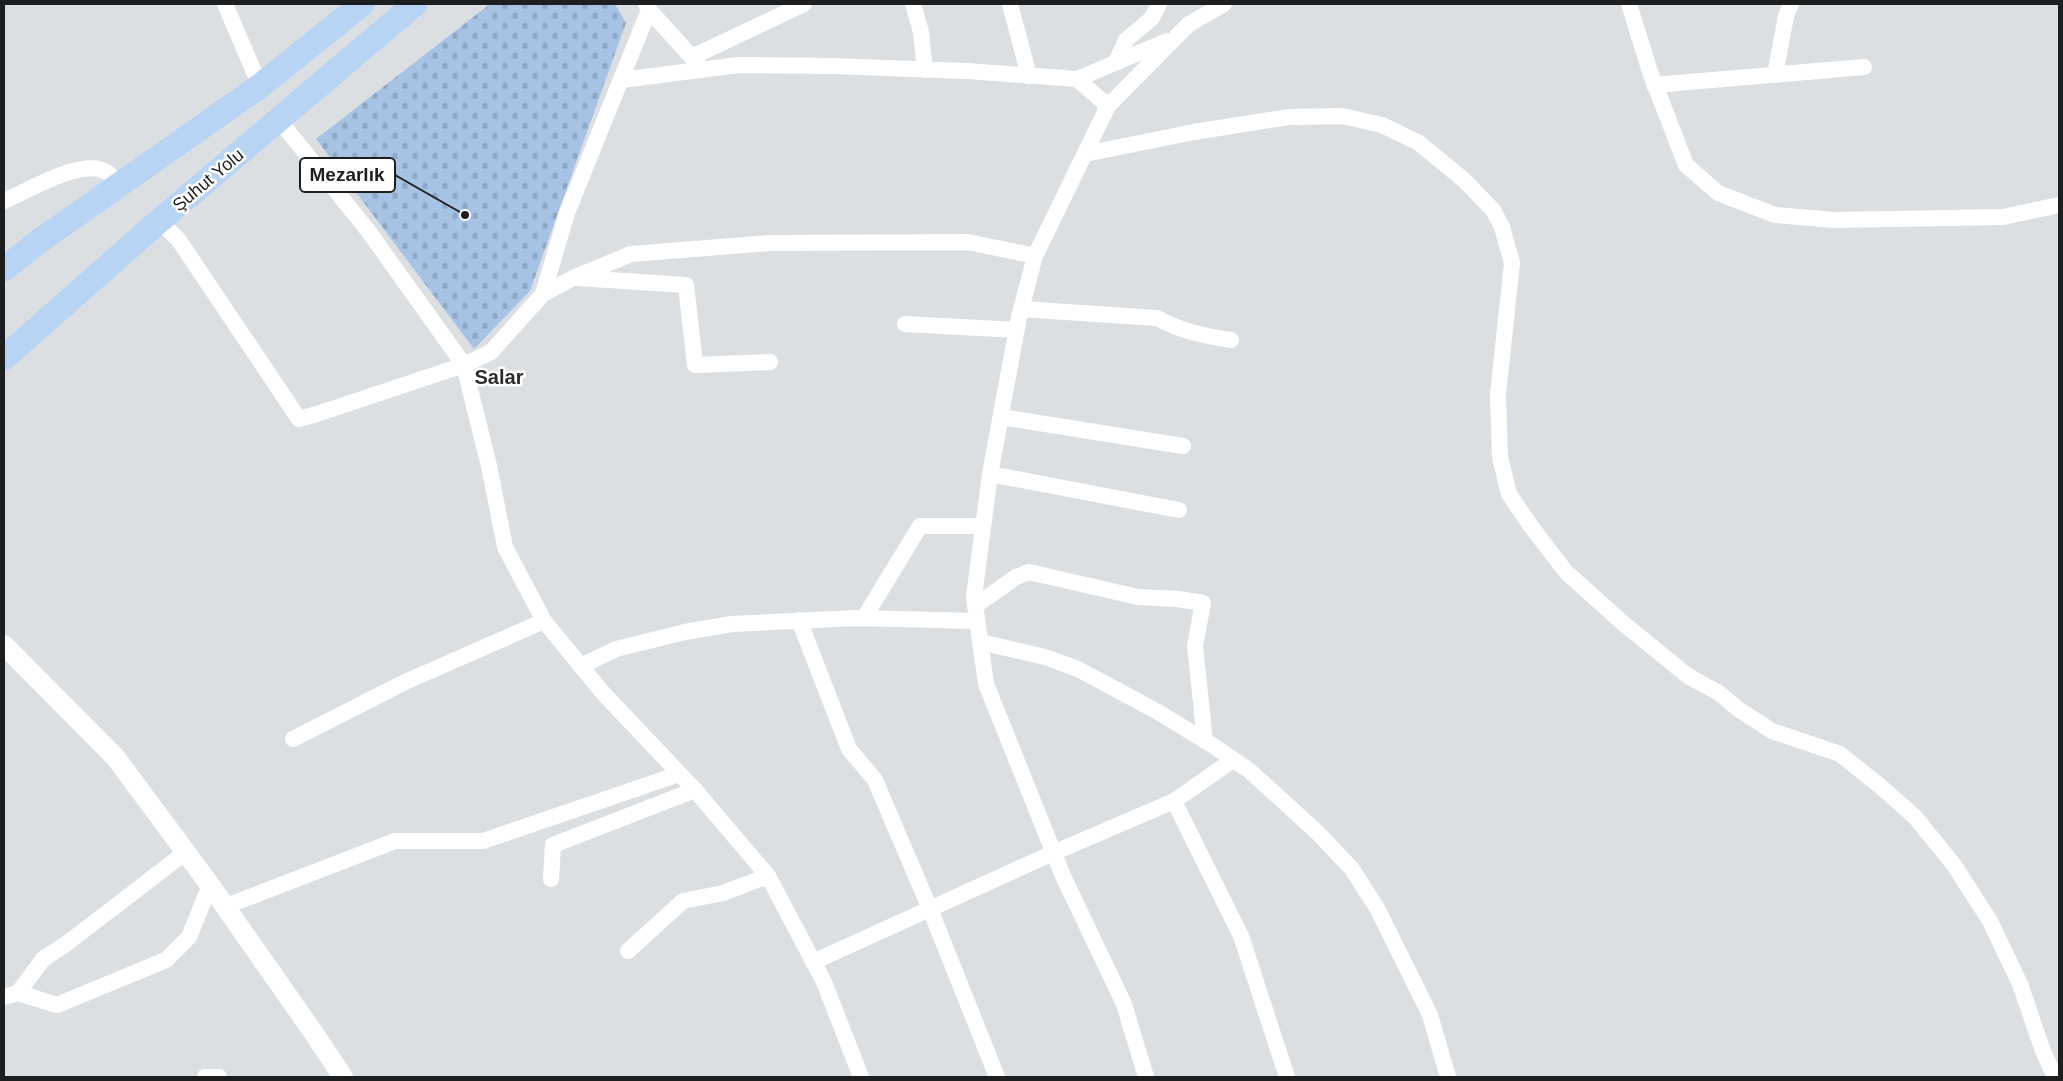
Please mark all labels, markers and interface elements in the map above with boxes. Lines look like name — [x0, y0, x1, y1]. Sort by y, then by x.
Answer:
street label: Şuhut Yolu — [169, 145, 247, 215]
callout: Mezarlık — [300, 158, 395, 192]
text: Mezarlık — [310, 164, 385, 185]
district label: Salar — [475, 366, 524, 388]

